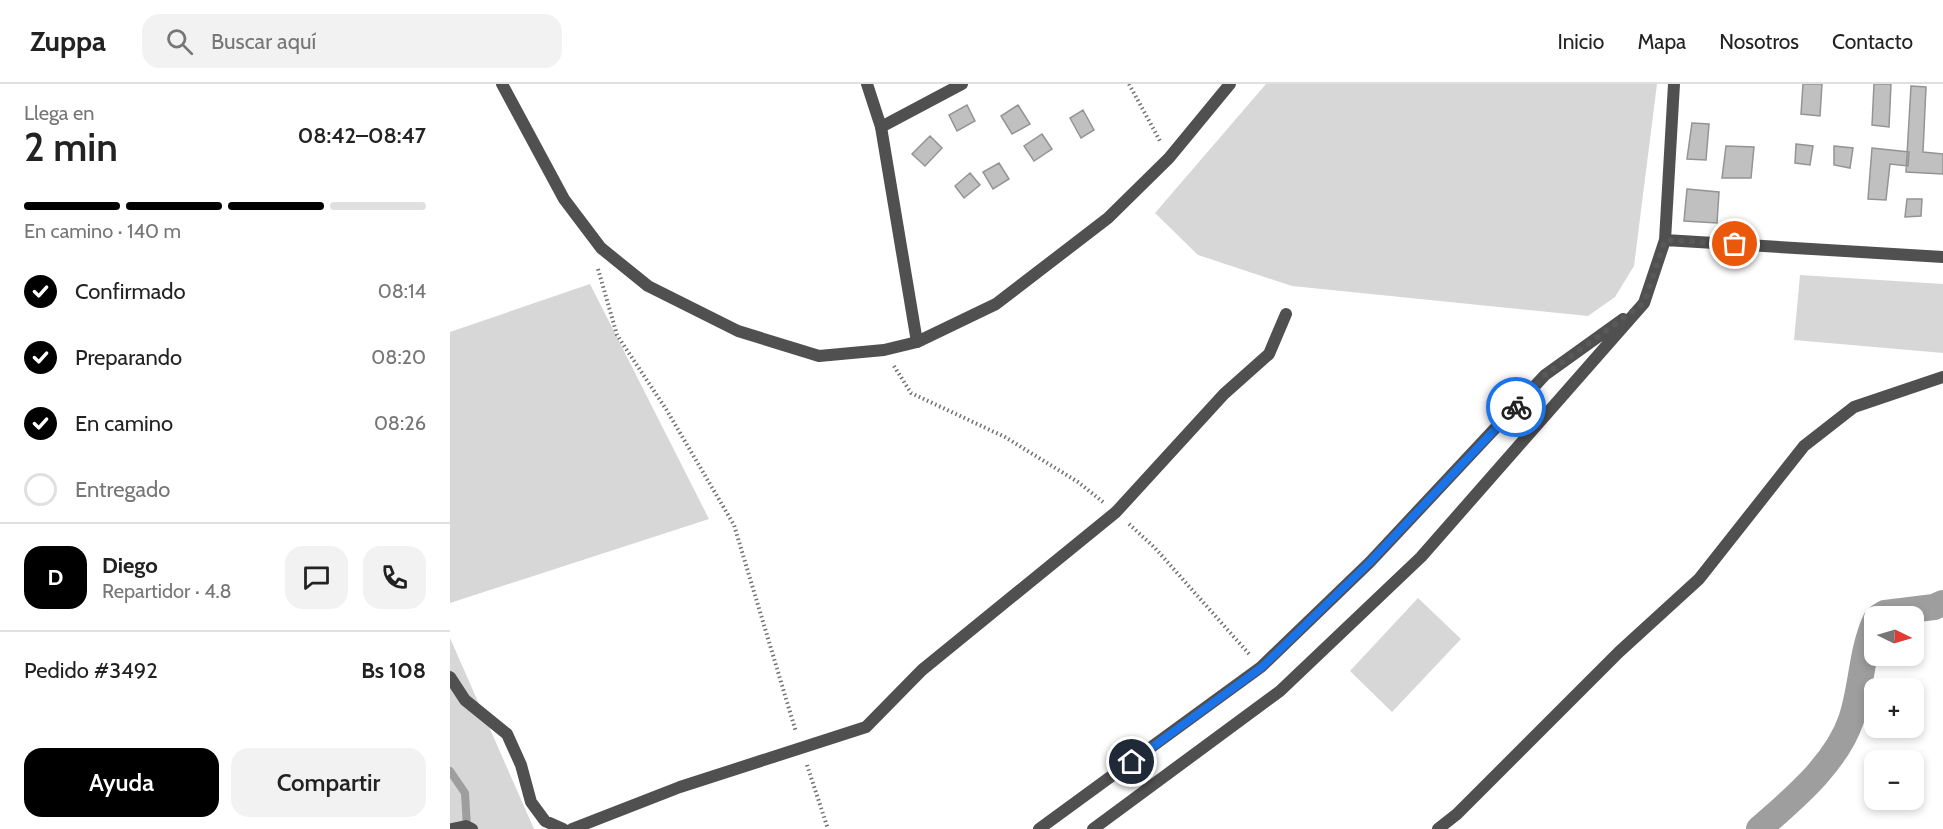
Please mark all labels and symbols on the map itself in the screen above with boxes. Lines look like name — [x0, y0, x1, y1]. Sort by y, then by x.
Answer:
pin — [1709, 218, 1760, 269]
courier — [1486, 377, 1546, 437]
north arrow — [1864, 606, 1924, 666]
pin — [1106, 736, 1157, 787]

